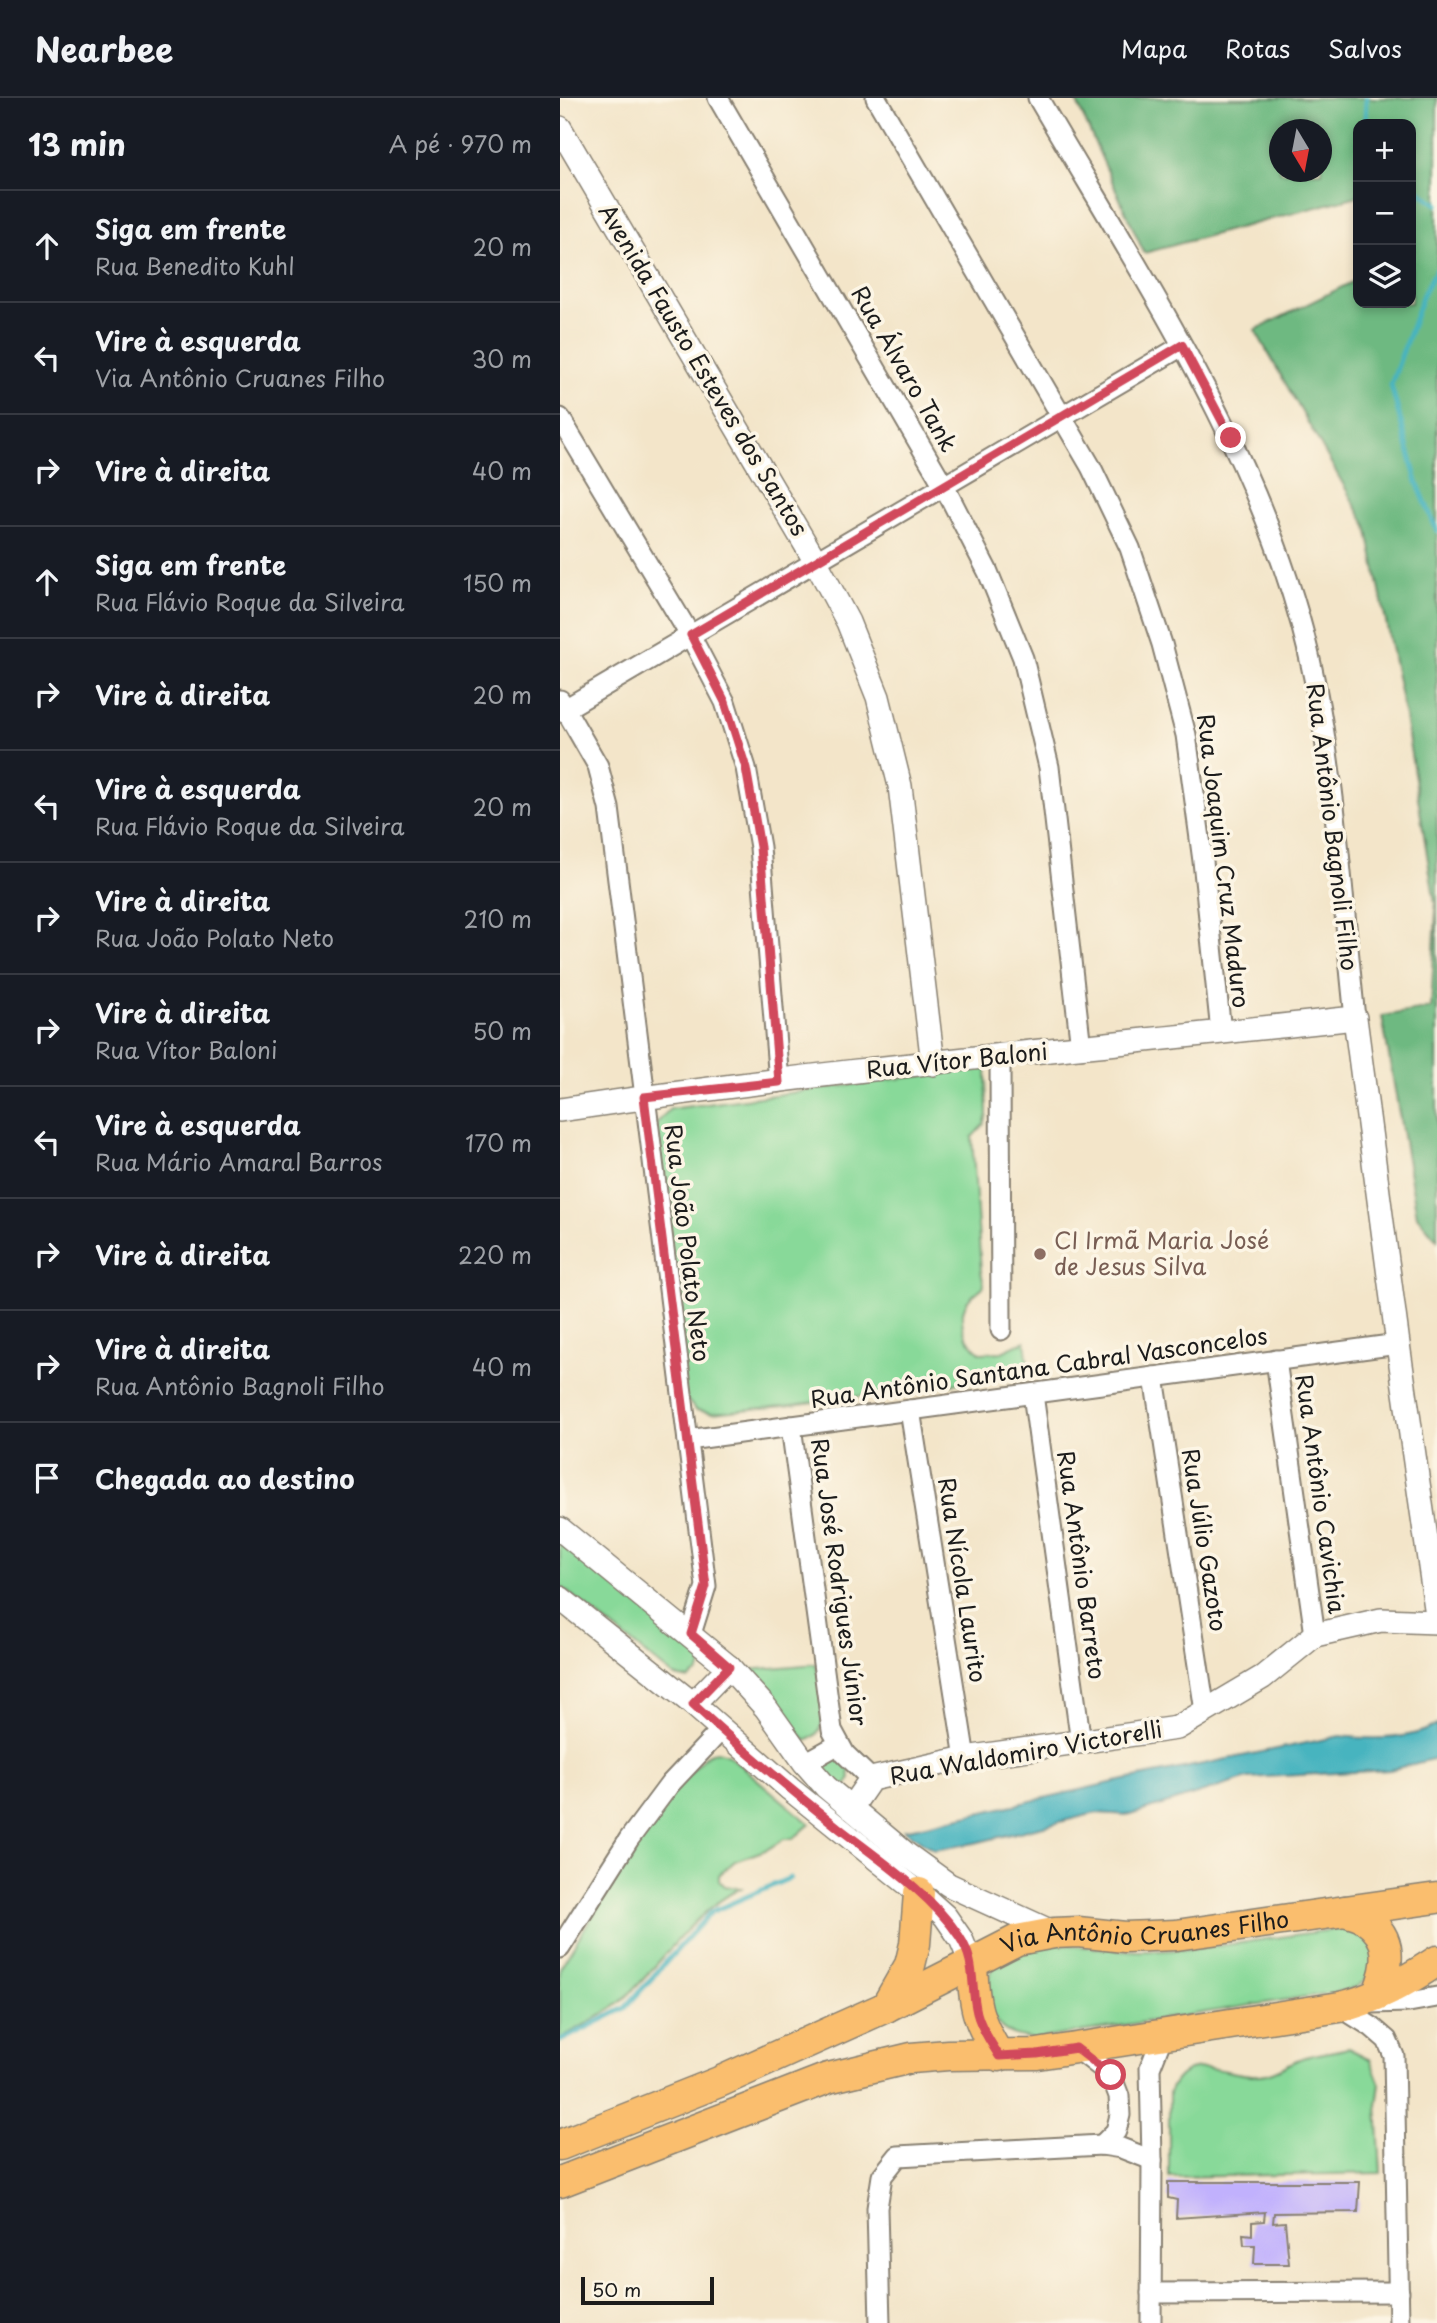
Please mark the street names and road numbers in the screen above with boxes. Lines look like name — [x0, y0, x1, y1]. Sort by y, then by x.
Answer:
street label: Avenida Fausto Esteves dos Santos — [591, 196, 818, 542]
street label: Rua Álvaro Tank — [843, 279, 967, 458]
street label: Rua Antônio Bagnoli Filho — [1298, 681, 1368, 973]
street label: Rua Joaquim Cruz Maduro — [1189, 712, 1260, 1010]
street label: Rua Vítor Baloni — [864, 1033, 1049, 1086]
street label: Rua João Polato Neto — [657, 1122, 720, 1364]
street label: Rua Antônio Santana Cabral Vasconcelos — [808, 1317, 1270, 1416]
street label: Rua Antônio Cavichia — [1287, 1372, 1356, 1616]
street label: Rua José Rodrigues Júnior — [803, 1436, 878, 1728]
street label: Rua Júlio Gazoto — [1174, 1446, 1237, 1634]
street label: Rua Antônio Barreto — [1049, 1448, 1116, 1681]
street label: Rua Nícola Laurito — [930, 1475, 997, 1685]
street label: Rua Waldomiro Victorelli — [887, 1710, 1165, 1793]
street label: Via Antônio Cruanes Filho — [994, 1900, 1291, 1962]

